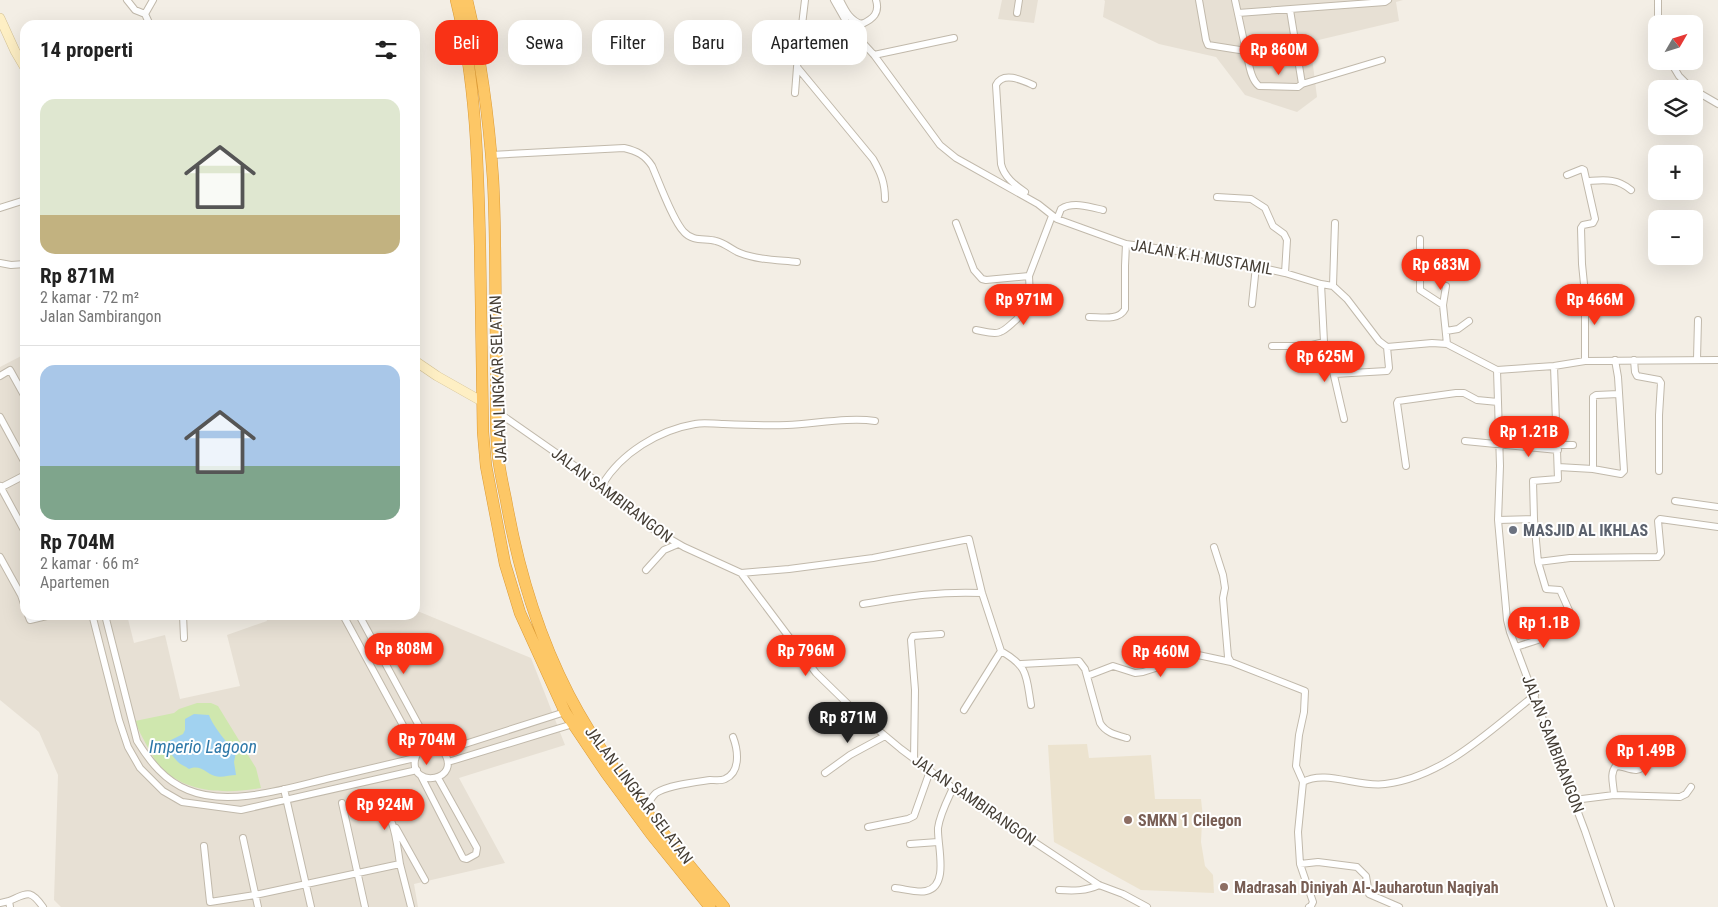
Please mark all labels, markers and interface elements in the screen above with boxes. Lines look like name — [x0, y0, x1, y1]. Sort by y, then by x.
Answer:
north arrow — [1648, 15, 1702, 70]
map controls — [1648, 15, 1703, 265]
chip: Beli — [435, 20, 498, 65]
chip: Sewa — [508, 20, 582, 65]
chip: Filter — [592, 20, 664, 65]
chip: Baru — [674, 20, 742, 65]
chip: Apartemen — [752, 20, 867, 65]
pin: Rp 860M — [1233, 34, 1325, 76]
icon: filters — [372, 36, 400, 64]
text: 14 properti — [40, 38, 133, 62]
text: Rp 860M — [1251, 40, 1307, 59]
button: layers — [1648, 80, 1703, 135]
icon: home — [175, 132, 265, 222]
button: + — [1648, 145, 1703, 200]
button: − — [1648, 210, 1703, 265]
street label: JALAN K.H MUSTAMIL — [1129, 235, 1275, 279]
pin: Rp 683M — [1395, 248, 1487, 291]
text: Rp 683M — [1413, 255, 1469, 274]
text: Rp 871M — [40, 264, 115, 288]
pin: Rp 971M — [978, 284, 1070, 326]
pin: Rp 466M — [1549, 284, 1641, 326]
text: 2 kamar · 72 m² — [40, 288, 139, 307]
text: Rp 971M — [996, 290, 1052, 309]
text: Rp 466M — [1567, 290, 1623, 309]
street label: JALAN LINGKAR SELATAN — [486, 295, 510, 463]
text: Jalan Sambirangon — [40, 307, 161, 326]
pin: Rp 625M — [1279, 340, 1371, 383]
text: Rp 625M — [1297, 347, 1353, 366]
icon: home — [175, 397, 265, 487]
pin: Rp 1.21B — [1477, 416, 1581, 458]
text: Rp 1.21B — [1500, 422, 1558, 441]
street label: JALAN SAMBIRANGON — [548, 443, 676, 547]
place label: MASJID AL IKHLAS — [1523, 521, 1649, 540]
marker: MASJID AL IKHLAS — [1507, 524, 1519, 536]
text: Rp 704M — [40, 530, 115, 554]
text: 2 kamar · 66 m² — [40, 554, 139, 573]
text: Apartemen — [40, 573, 110, 592]
pin: Rp 1.1B — [1498, 606, 1590, 649]
text: Rp 1.1B — [1519, 613, 1569, 632]
pin: Rp 808M — [358, 632, 450, 675]
pin: Rp 796M — [760, 634, 852, 677]
pin: Rp 460M — [1115, 636, 1207, 678]
text: Rp 808M — [376, 639, 432, 658]
text: Rp 796M — [778, 641, 834, 660]
text: Rp 460M — [1133, 642, 1189, 661]
street label: JALAN SAMBIRANGON — [1518, 672, 1588, 816]
pin: Rp 871M — [802, 702, 894, 744]
text: Rp 871M — [820, 708, 876, 727]
street label: JALAN LINGKAR SELATAN — [581, 722, 697, 868]
pin: Rp 704M — [381, 724, 473, 766]
text: Rp 704M — [399, 730, 455, 749]
pin: Rp 1.49B — [1594, 734, 1698, 777]
water label: Imperio Lagoon — [149, 736, 257, 757]
text: Rp 1.49B — [1617, 741, 1675, 760]
street label: JALAN SAMBIRANGON — [909, 750, 1039, 850]
pin: Rp 924M — [339, 788, 431, 831]
text: Rp 924M — [357, 795, 413, 814]
place label: SMKN 1 Cilegon — [1138, 811, 1242, 830]
marker: SMKN 1 Cilegon — [1122, 814, 1134, 826]
place label: Madrasah Diniyah Al-Jauharotun Naqiyah — [1234, 878, 1499, 897]
marker: Madrasah Diniyah Al-Jauharotun Naqiyah — [1218, 881, 1230, 893]

